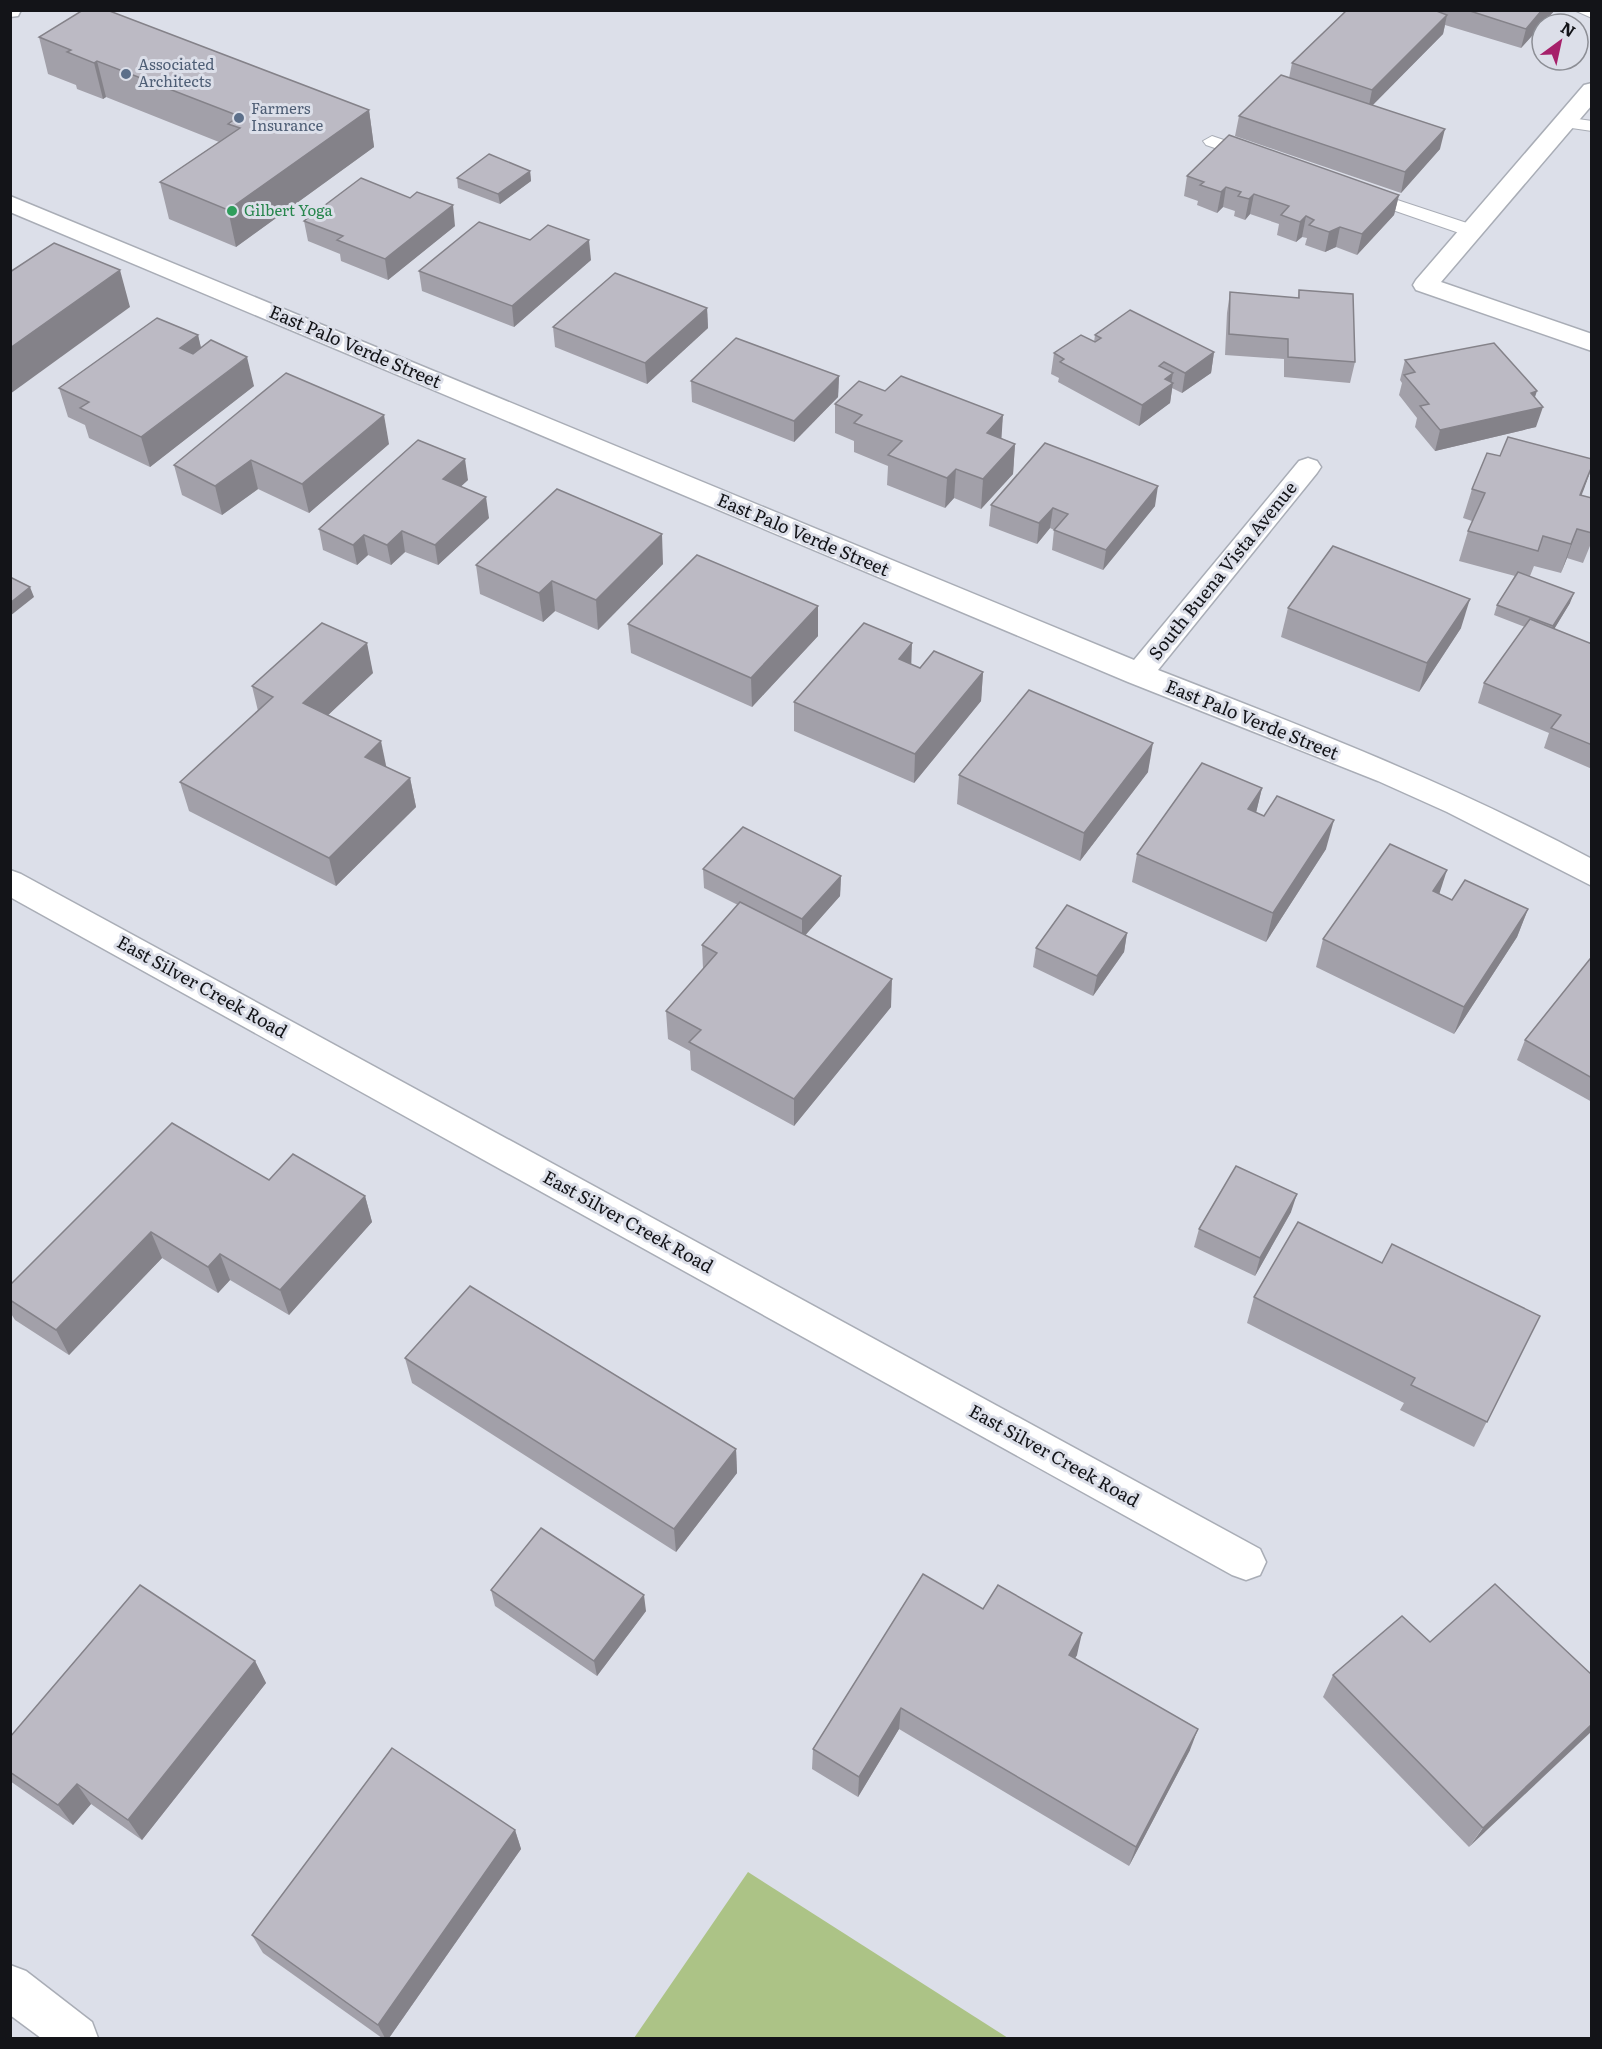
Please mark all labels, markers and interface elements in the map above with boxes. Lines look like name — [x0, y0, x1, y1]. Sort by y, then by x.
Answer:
north arrow — [1530, 12, 1590, 72]
text: N — [1557, 15, 1581, 42]
place label: Associated Architects — [138, 52, 214, 92]
marker: Associated Architects — [119, 67, 133, 81]
place label: Farmers Insurance — [251, 96, 323, 136]
marker: Farmers Insurance — [232, 111, 246, 125]
place label: Gilbert Yoga — [244, 198, 334, 221]
marker: Gilbert Yoga — [225, 204, 239, 218]
street label: East Palo Verde Street — [265, 297, 447, 394]
street label: South Buena Vista Avenue — [1141, 475, 1303, 665]
street label: East Palo Verde Street — [713, 485, 895, 582]
street label: East Palo Verde Street — [1162, 672, 1344, 766]
street label: East Silver Creek Road — [113, 928, 293, 1044]
street label: East Silver Creek Road — [539, 1163, 719, 1279]
street label: East Silver Creek Road — [965, 1397, 1145, 1513]

